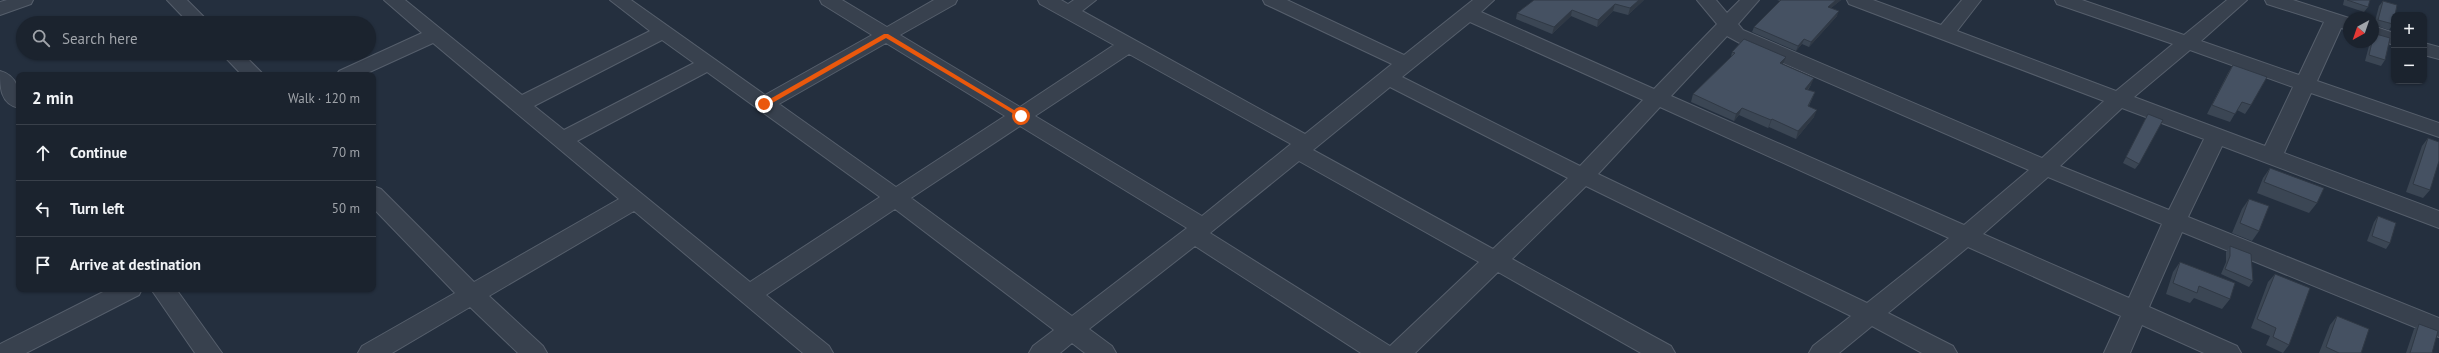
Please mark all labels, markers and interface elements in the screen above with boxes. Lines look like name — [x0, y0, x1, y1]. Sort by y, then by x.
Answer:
north arrow — [2343, 12, 2379, 48]
map controls — [2391, 12, 2427, 84]
button: + — [2391, 12, 2427, 48]
search box — [16, 16, 376, 60]
icon: search — [30, 27, 52, 49]
text: Search here — [62, 29, 138, 48]
button: − — [2391, 48, 2427, 84]
text: 2 min — [32, 87, 73, 109]
text: Walk · 120 m — [288, 90, 360, 107]
route end — [755, 95, 773, 113]
route start — [1012, 107, 1030, 125]
icon: ahead — [32, 142, 54, 164]
text: Continue — [70, 143, 127, 162]
text: 70 m — [332, 144, 360, 161]
icon: left — [32, 198, 54, 220]
text: Turn left — [70, 199, 124, 218]
text: 50 m — [332, 200, 360, 217]
icon: arrive — [32, 254, 54, 276]
text: Arrive at destination — [70, 255, 201, 274]

